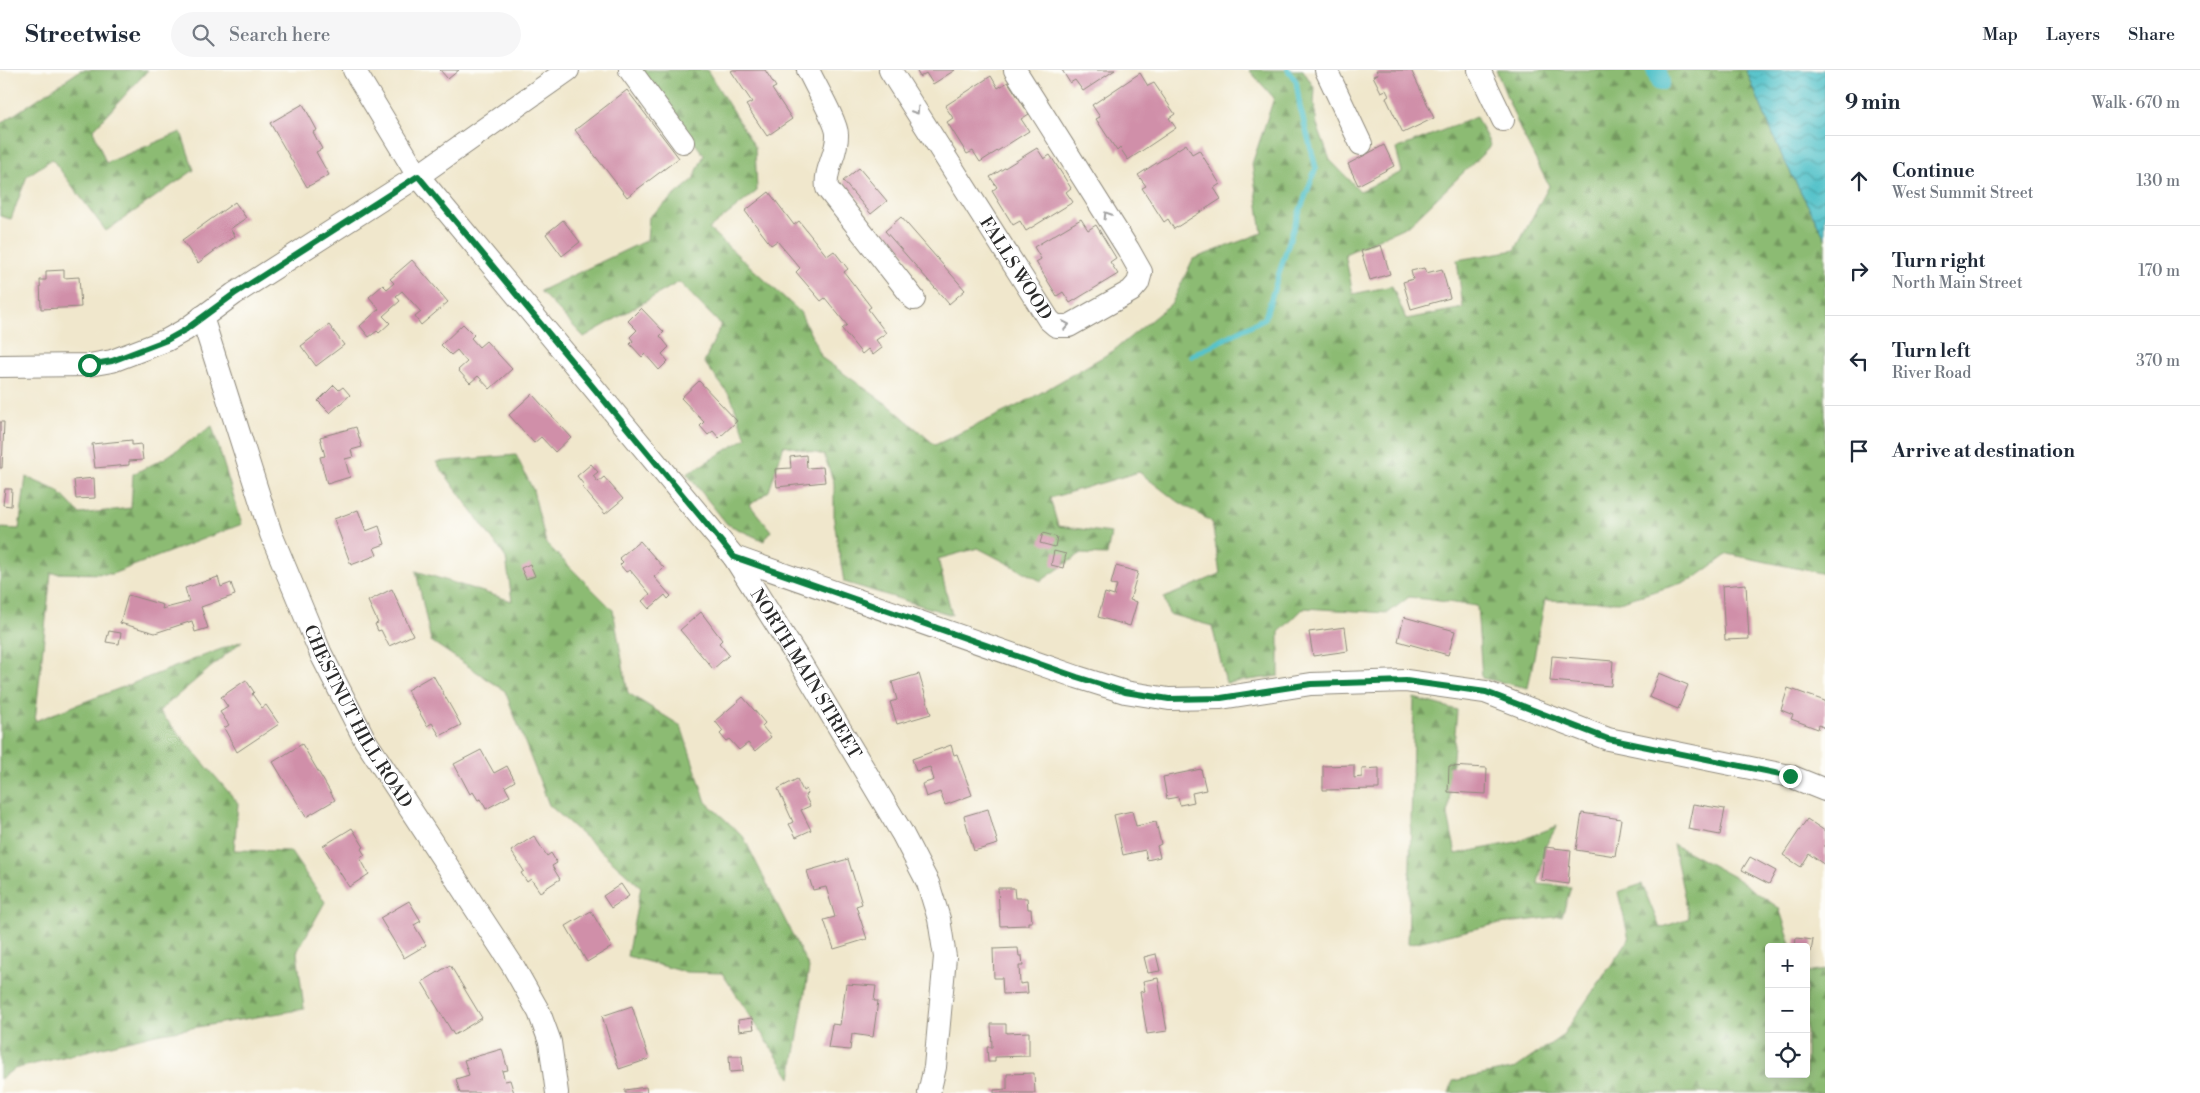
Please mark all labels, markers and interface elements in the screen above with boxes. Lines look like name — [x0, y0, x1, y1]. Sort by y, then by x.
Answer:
search box — [171, 12, 521, 57]
text: Streetwise — [25, 20, 141, 50]
icon: search — [189, 21, 217, 49]
text: Search here — [229, 23, 330, 47]
text: Map — [1983, 23, 2018, 46]
text: Layers — [2046, 23, 2100, 46]
text: Share — [2128, 23, 2175, 46]
text: 9 min — [1845, 90, 1900, 116]
text: Walk · 670 m — [2092, 93, 2180, 113]
one-way arrow — [910, 105, 919, 115]
text: Continue — [1892, 159, 1975, 183]
icon: ahead — [1845, 167, 1873, 195]
text: 130 m — [2136, 171, 2180, 191]
text: West Summit Street — [1892, 183, 2034, 203]
one-way arrow — [1103, 211, 1113, 220]
street label: FALLS WOOD — [975, 212, 1058, 324]
text: Turn right — [1892, 249, 1985, 273]
icon: right — [1845, 257, 1873, 285]
text: 170 m — [2138, 261, 2180, 281]
text: North Main Street — [1892, 273, 2023, 293]
one-way arrow — [1061, 320, 1070, 330]
text: Turn left — [1892, 339, 1971, 363]
icon: left — [1845, 347, 1873, 375]
text: 370 m — [2136, 351, 2180, 371]
route start — [78, 354, 101, 377]
text: River Road — [1892, 363, 1971, 383]
icon: arrive — [1845, 437, 1873, 465]
text: Arrive at destination — [1892, 439, 2075, 463]
street label: NORTH MAIN STREET — [745, 584, 867, 763]
street label: CHESTNUT HILL ROAD — [299, 621, 418, 812]
route end — [1779, 765, 1802, 788]
map controls — [1765, 943, 1810, 1078]
button: + — [1765, 943, 1810, 988]
button: − — [1765, 988, 1810, 1033]
button: locate — [1765, 1033, 1810, 1078]

